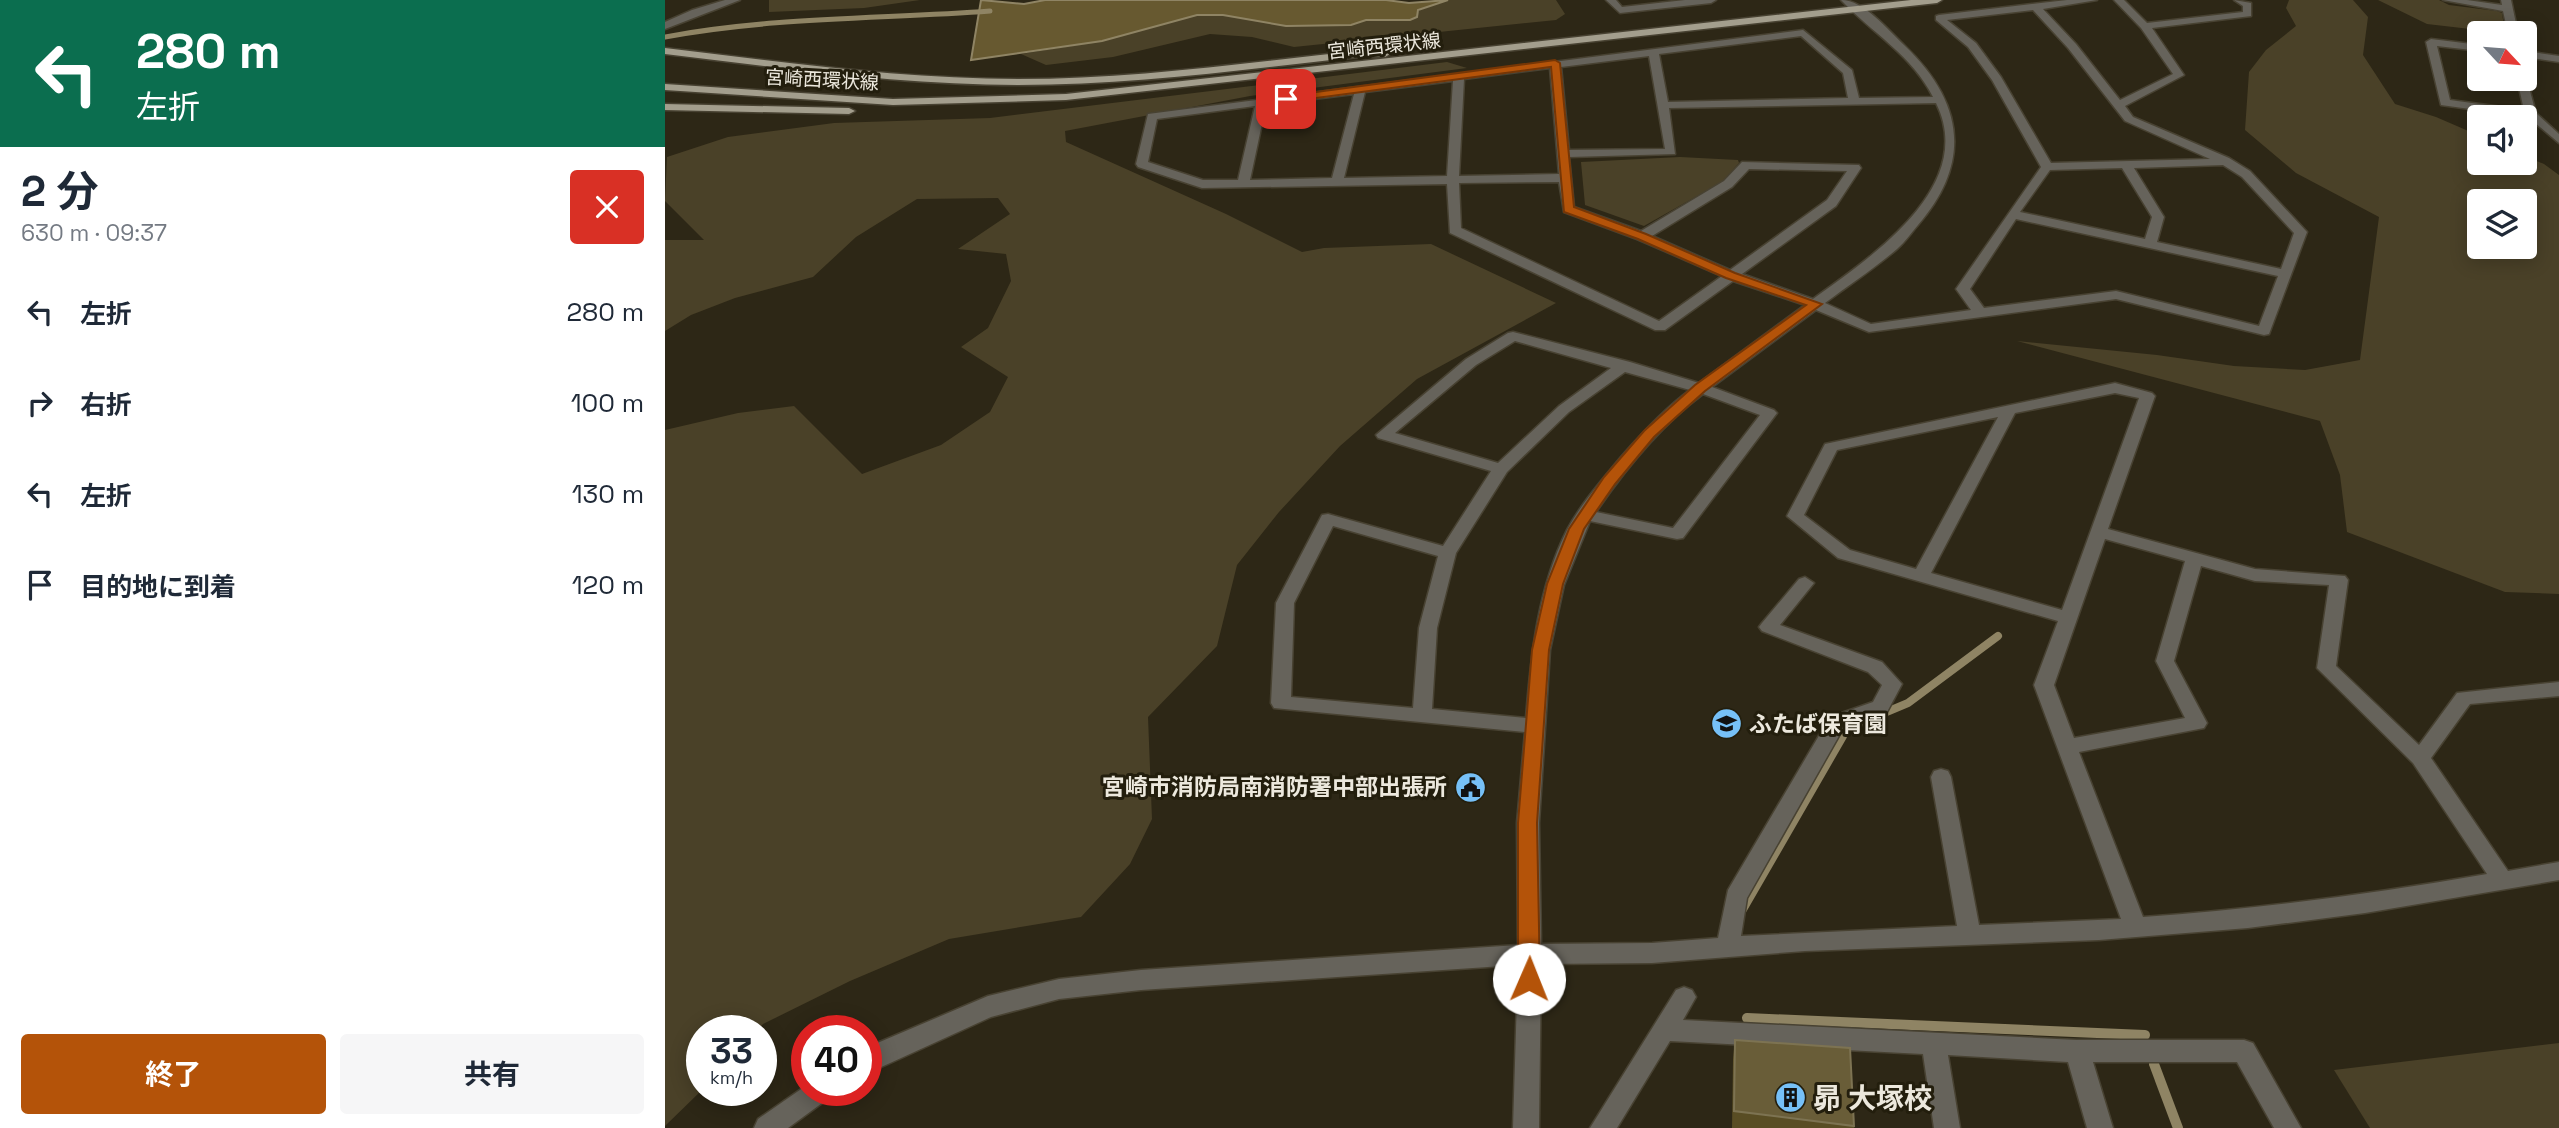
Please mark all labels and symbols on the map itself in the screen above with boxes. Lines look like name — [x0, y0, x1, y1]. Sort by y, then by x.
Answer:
north arrow — [2467, 21, 2537, 91]
street label: 宮崎西環状線 — [1326, 28, 1442, 64]
street label: 宮崎西環状線 — [764, 65, 880, 95]
pin — [1256, 69, 1316, 129]
school or university icon: ふたば保育園 — [1709, 707, 1743, 741]
place label: ふたば保育園 — [1749, 709, 1887, 739]
public building icon: 宮崎市消防局南消防署中部出張所 — [1453, 770, 1487, 804]
place label: 宮崎市消防局南消防署中部出張所 — [1102, 772, 1447, 802]
position arrow — [1492, 942, 1566, 1016]
speed limit sign: 40 — [791, 1015, 882, 1106]
place label: 昴 大塚校 — [1813, 1080, 1932, 1116]
building icon: 昴 大塚校 — [1773, 1081, 1807, 1115]

